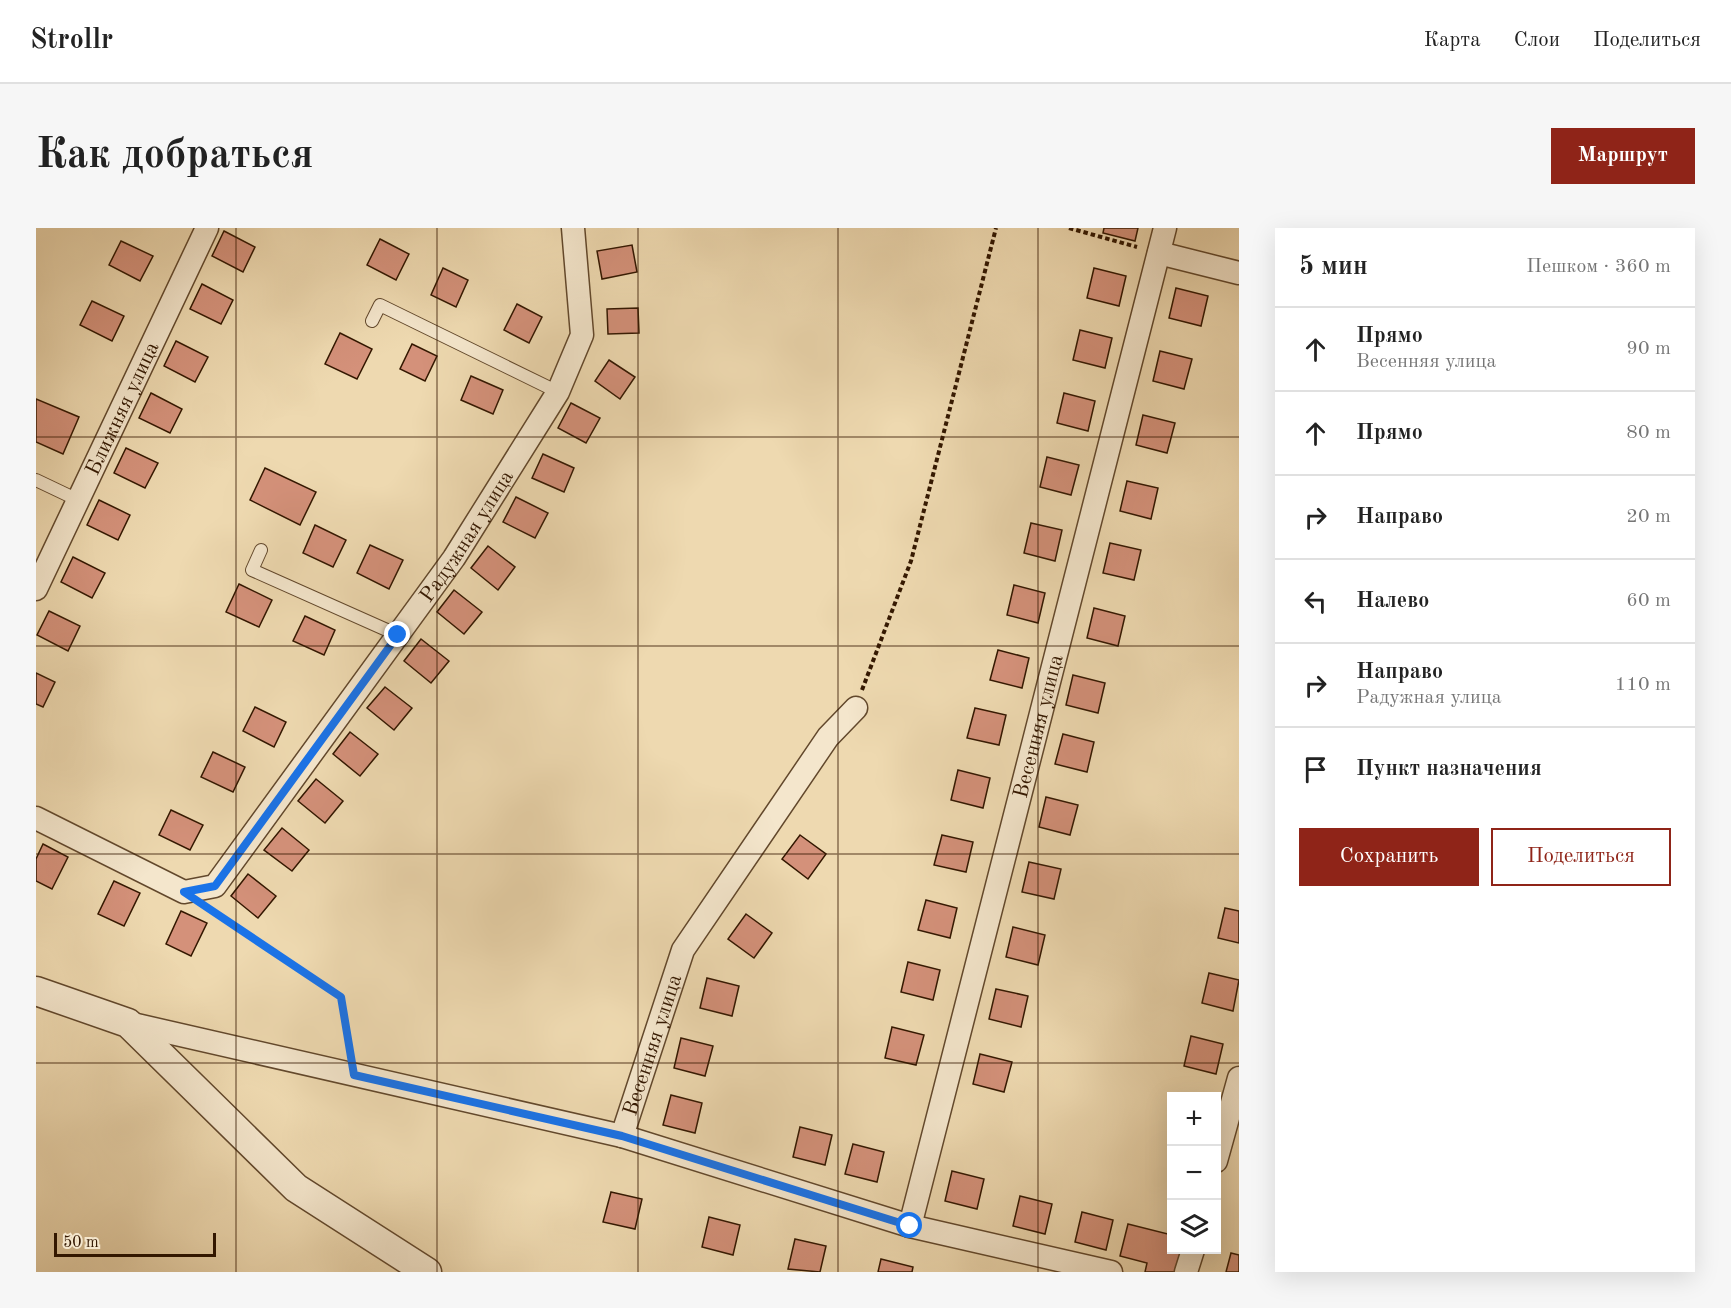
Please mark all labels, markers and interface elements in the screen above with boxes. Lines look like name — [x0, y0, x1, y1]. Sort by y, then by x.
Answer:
text: Strollr — [30, 27, 113, 55]
text: Карта — [1424, 30, 1481, 51]
text: Слои — [1514, 30, 1560, 51]
text: Поделиться — [1593, 30, 1701, 51]
button: Маршрут — [1551, 128, 1695, 184]
text: Как добраться — [36, 135, 313, 177]
text: 5 мин — [1299, 254, 1368, 280]
text: Пешком · 360 m — [1526, 257, 1671, 277]
text: Прямо — [1356, 325, 1423, 347]
icon: ahead — [1299, 333, 1332, 366]
street label: Ближняя улица — [82, 339, 163, 479]
text: 90 m — [1626, 339, 1671, 359]
text: Весенняя улица — [1356, 352, 1496, 372]
icon: ahead — [1299, 417, 1332, 450]
text: Прямо — [1356, 422, 1423, 444]
text: 80 m — [1626, 423, 1671, 443]
street label: Радужная улица — [416, 467, 518, 607]
icon: right — [1299, 501, 1332, 534]
text: Направо — [1356, 506, 1443, 528]
text: 20 m — [1626, 507, 1671, 527]
icon: left — [1299, 585, 1332, 618]
text: Налево — [1356, 590, 1429, 612]
text: 60 m — [1626, 591, 1671, 611]
route end — [384, 621, 410, 647]
street label: Весенняя улица — [1011, 652, 1068, 801]
text: Направо — [1356, 661, 1443, 683]
icon: right — [1299, 669, 1332, 702]
text: 110 m — [1615, 675, 1671, 695]
text: Радужная улица — [1356, 688, 1502, 708]
icon: arrive — [1299, 753, 1332, 786]
text: Пункт назначения — [1356, 758, 1542, 780]
button: Сохранить — [1299, 828, 1479, 886]
button: Поделиться — [1491, 828, 1671, 886]
street label: Весенняя улица — [620, 972, 686, 1119]
map controls — [1167, 1092, 1221, 1254]
button: + — [1167, 1092, 1221, 1146]
button: − — [1167, 1146, 1221, 1200]
button: layers — [1167, 1200, 1221, 1254]
route start — [896, 1212, 922, 1238]
scale bar — [54, 1230, 216, 1258]
text: 50 m — [63, 1235, 99, 1251]

